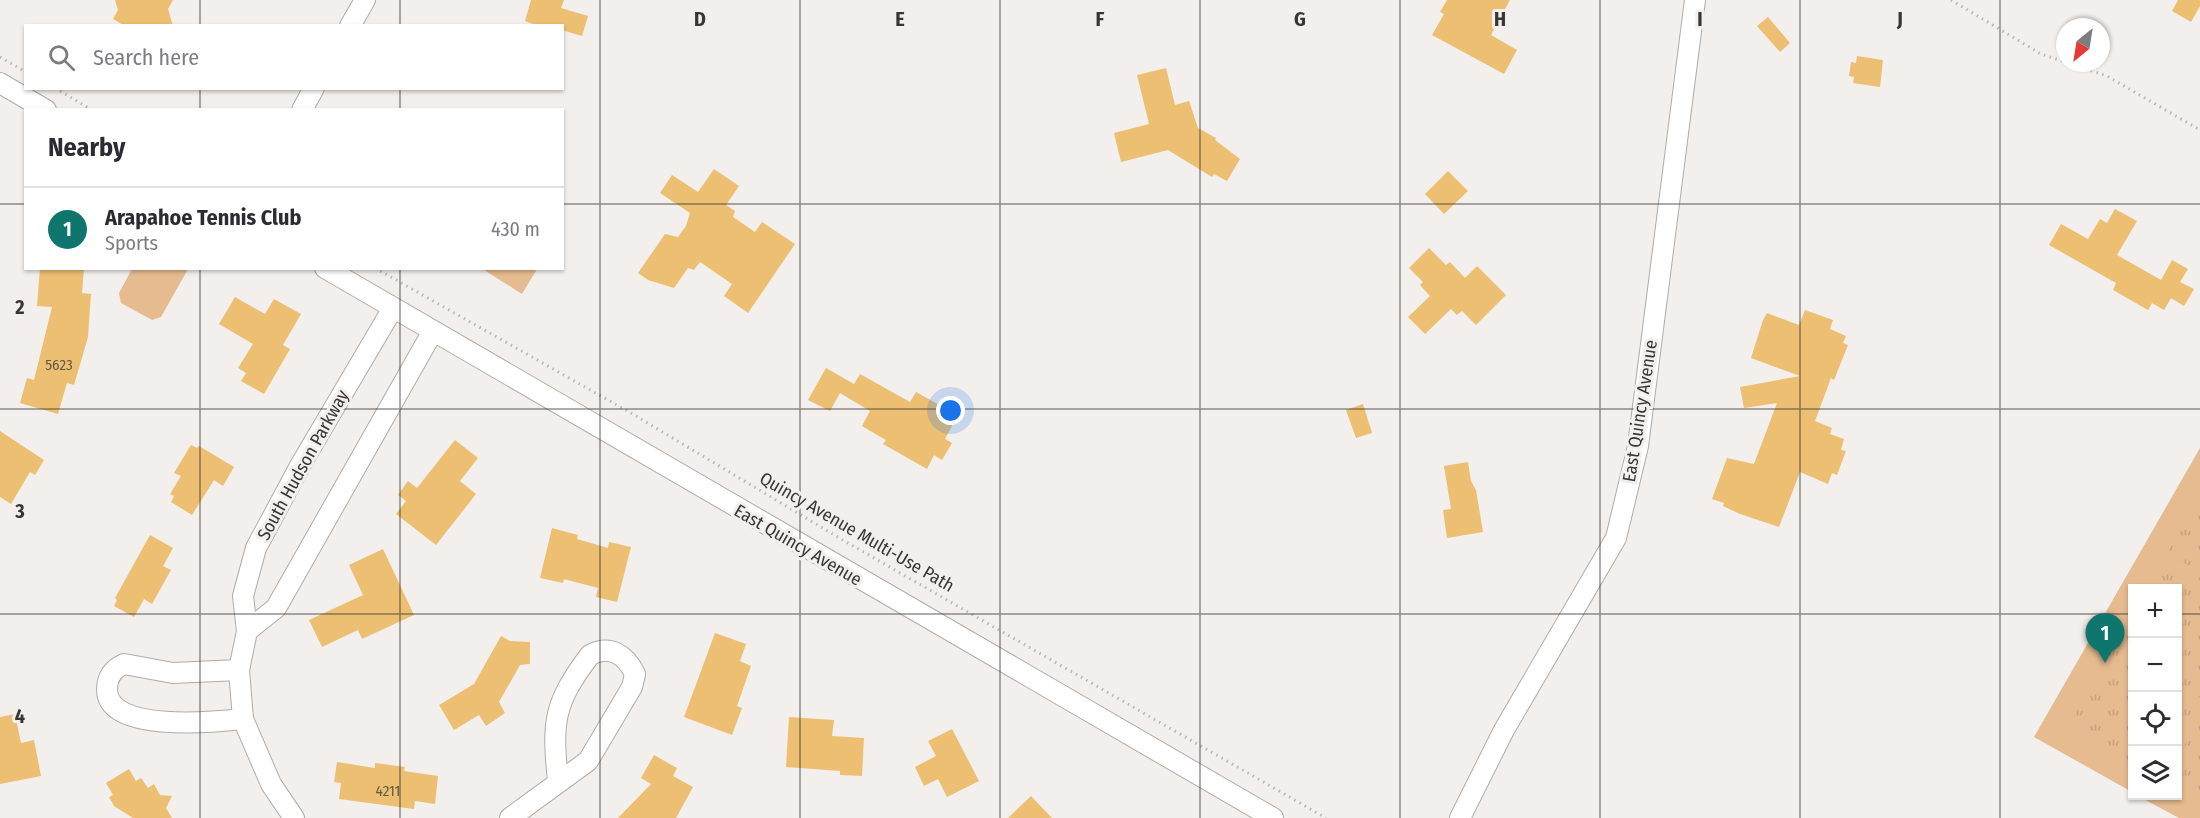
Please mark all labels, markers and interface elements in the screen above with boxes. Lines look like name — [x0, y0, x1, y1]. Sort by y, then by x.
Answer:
text: D — [694, 7, 706, 31]
text: E — [895, 7, 905, 31]
text: F — [1096, 7, 1105, 31]
text: G — [1294, 7, 1306, 31]
text: H — [1494, 7, 1506, 31]
text: I — [1697, 7, 1703, 31]
text: J — [1896, 7, 1903, 31]
north arrow — [2056, 18, 2110, 72]
search box — [24, 24, 564, 90]
icon: search — [45, 41, 78, 74]
text: Search here — [93, 44, 199, 71]
text: Nearby — [48, 132, 125, 163]
text: Arapahoe Tennis Club — [105, 204, 301, 231]
text: 1 — [63, 217, 72, 241]
text: 430 m — [491, 217, 540, 241]
text: Sports — [105, 231, 158, 255]
text: 2 — [14, 295, 25, 319]
street label: East Quincy Avenue — [1618, 338, 1662, 484]
house number: 5623 — [45, 356, 73, 374]
street label: South Hudson Parkway — [253, 386, 353, 544]
your location — [936, 396, 965, 425]
street label: Quincy Avenue Multi-Use Path — [756, 467, 958, 597]
text: 3 — [14, 499, 25, 523]
street label: East Quincy Avenue — [730, 500, 866, 590]
map controls — [2128, 584, 2182, 800]
button: + — [2128, 584, 2182, 638]
pin: 1 — [2086, 614, 2124, 663]
button: − — [2128, 638, 2182, 692]
button: locate — [2128, 692, 2182, 746]
text: 4 — [15, 704, 25, 728]
button: layers — [2128, 746, 2182, 800]
house number: 4211 — [376, 782, 400, 800]

